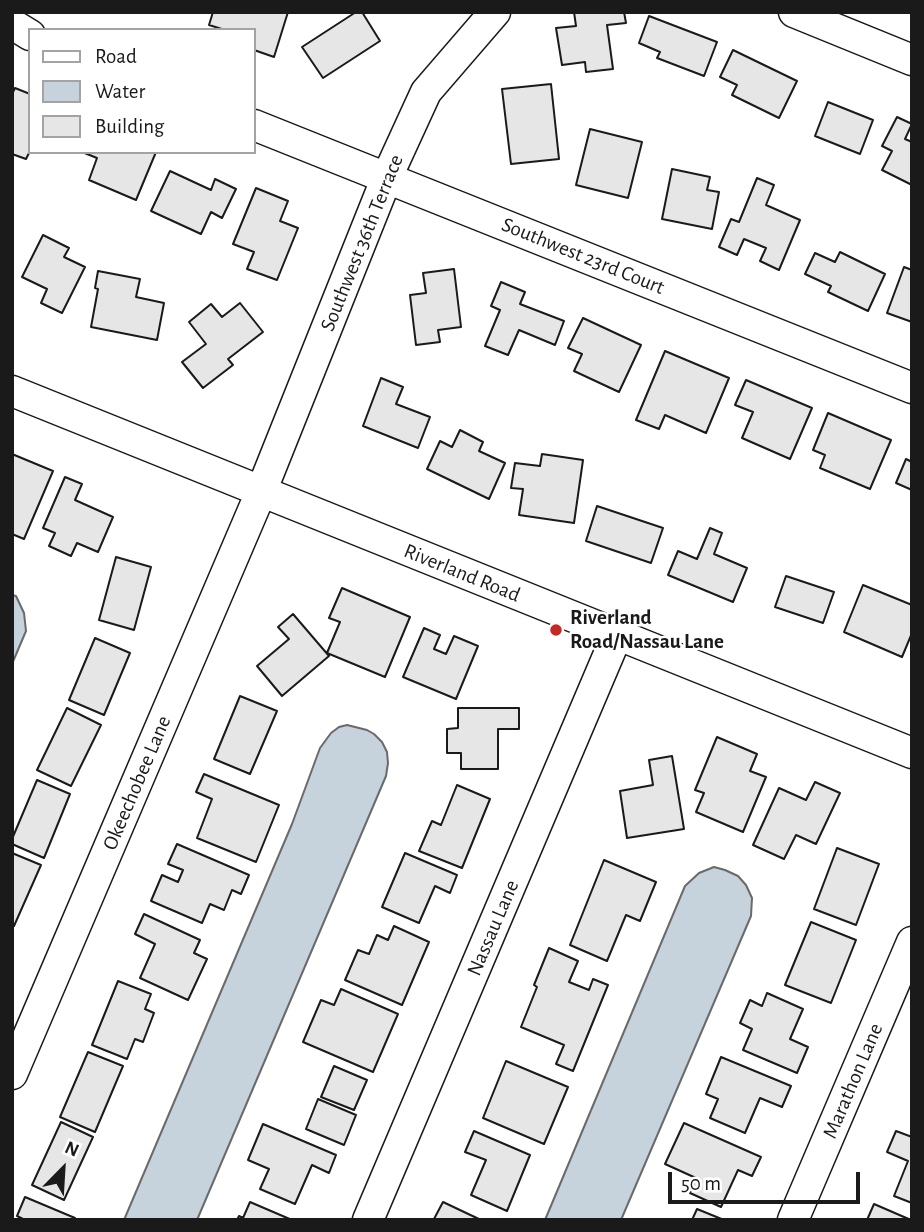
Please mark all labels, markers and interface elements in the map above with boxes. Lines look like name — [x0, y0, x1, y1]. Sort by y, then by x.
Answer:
legend — [28, 28, 256, 154]
text: Road — [95, 46, 137, 67]
text: Water — [95, 81, 145, 102]
text: Building — [95, 116, 164, 137]
street label: Southwest 36th Terrace — [315, 151, 409, 335]
street label: Southwest 23rd Court — [498, 212, 668, 300]
street label: Riverland Road — [400, 538, 524, 608]
place label: Riverland Road/Nassau Lane — [570, 605, 724, 655]
marker: Riverland Road/Nassau Lane — [548, 622, 564, 638]
street label: Okeechobee Lane — [97, 712, 177, 854]
street label: Nassau Lane — [462, 876, 524, 980]
street label: Marathon Lane — [817, 1020, 889, 1142]
north arrow — [28, 1134, 98, 1204]
text: N — [62, 1138, 82, 1161]
scale bar — [672, 1158, 864, 1202]
text: 50 m — [681, 1173, 721, 1194]

